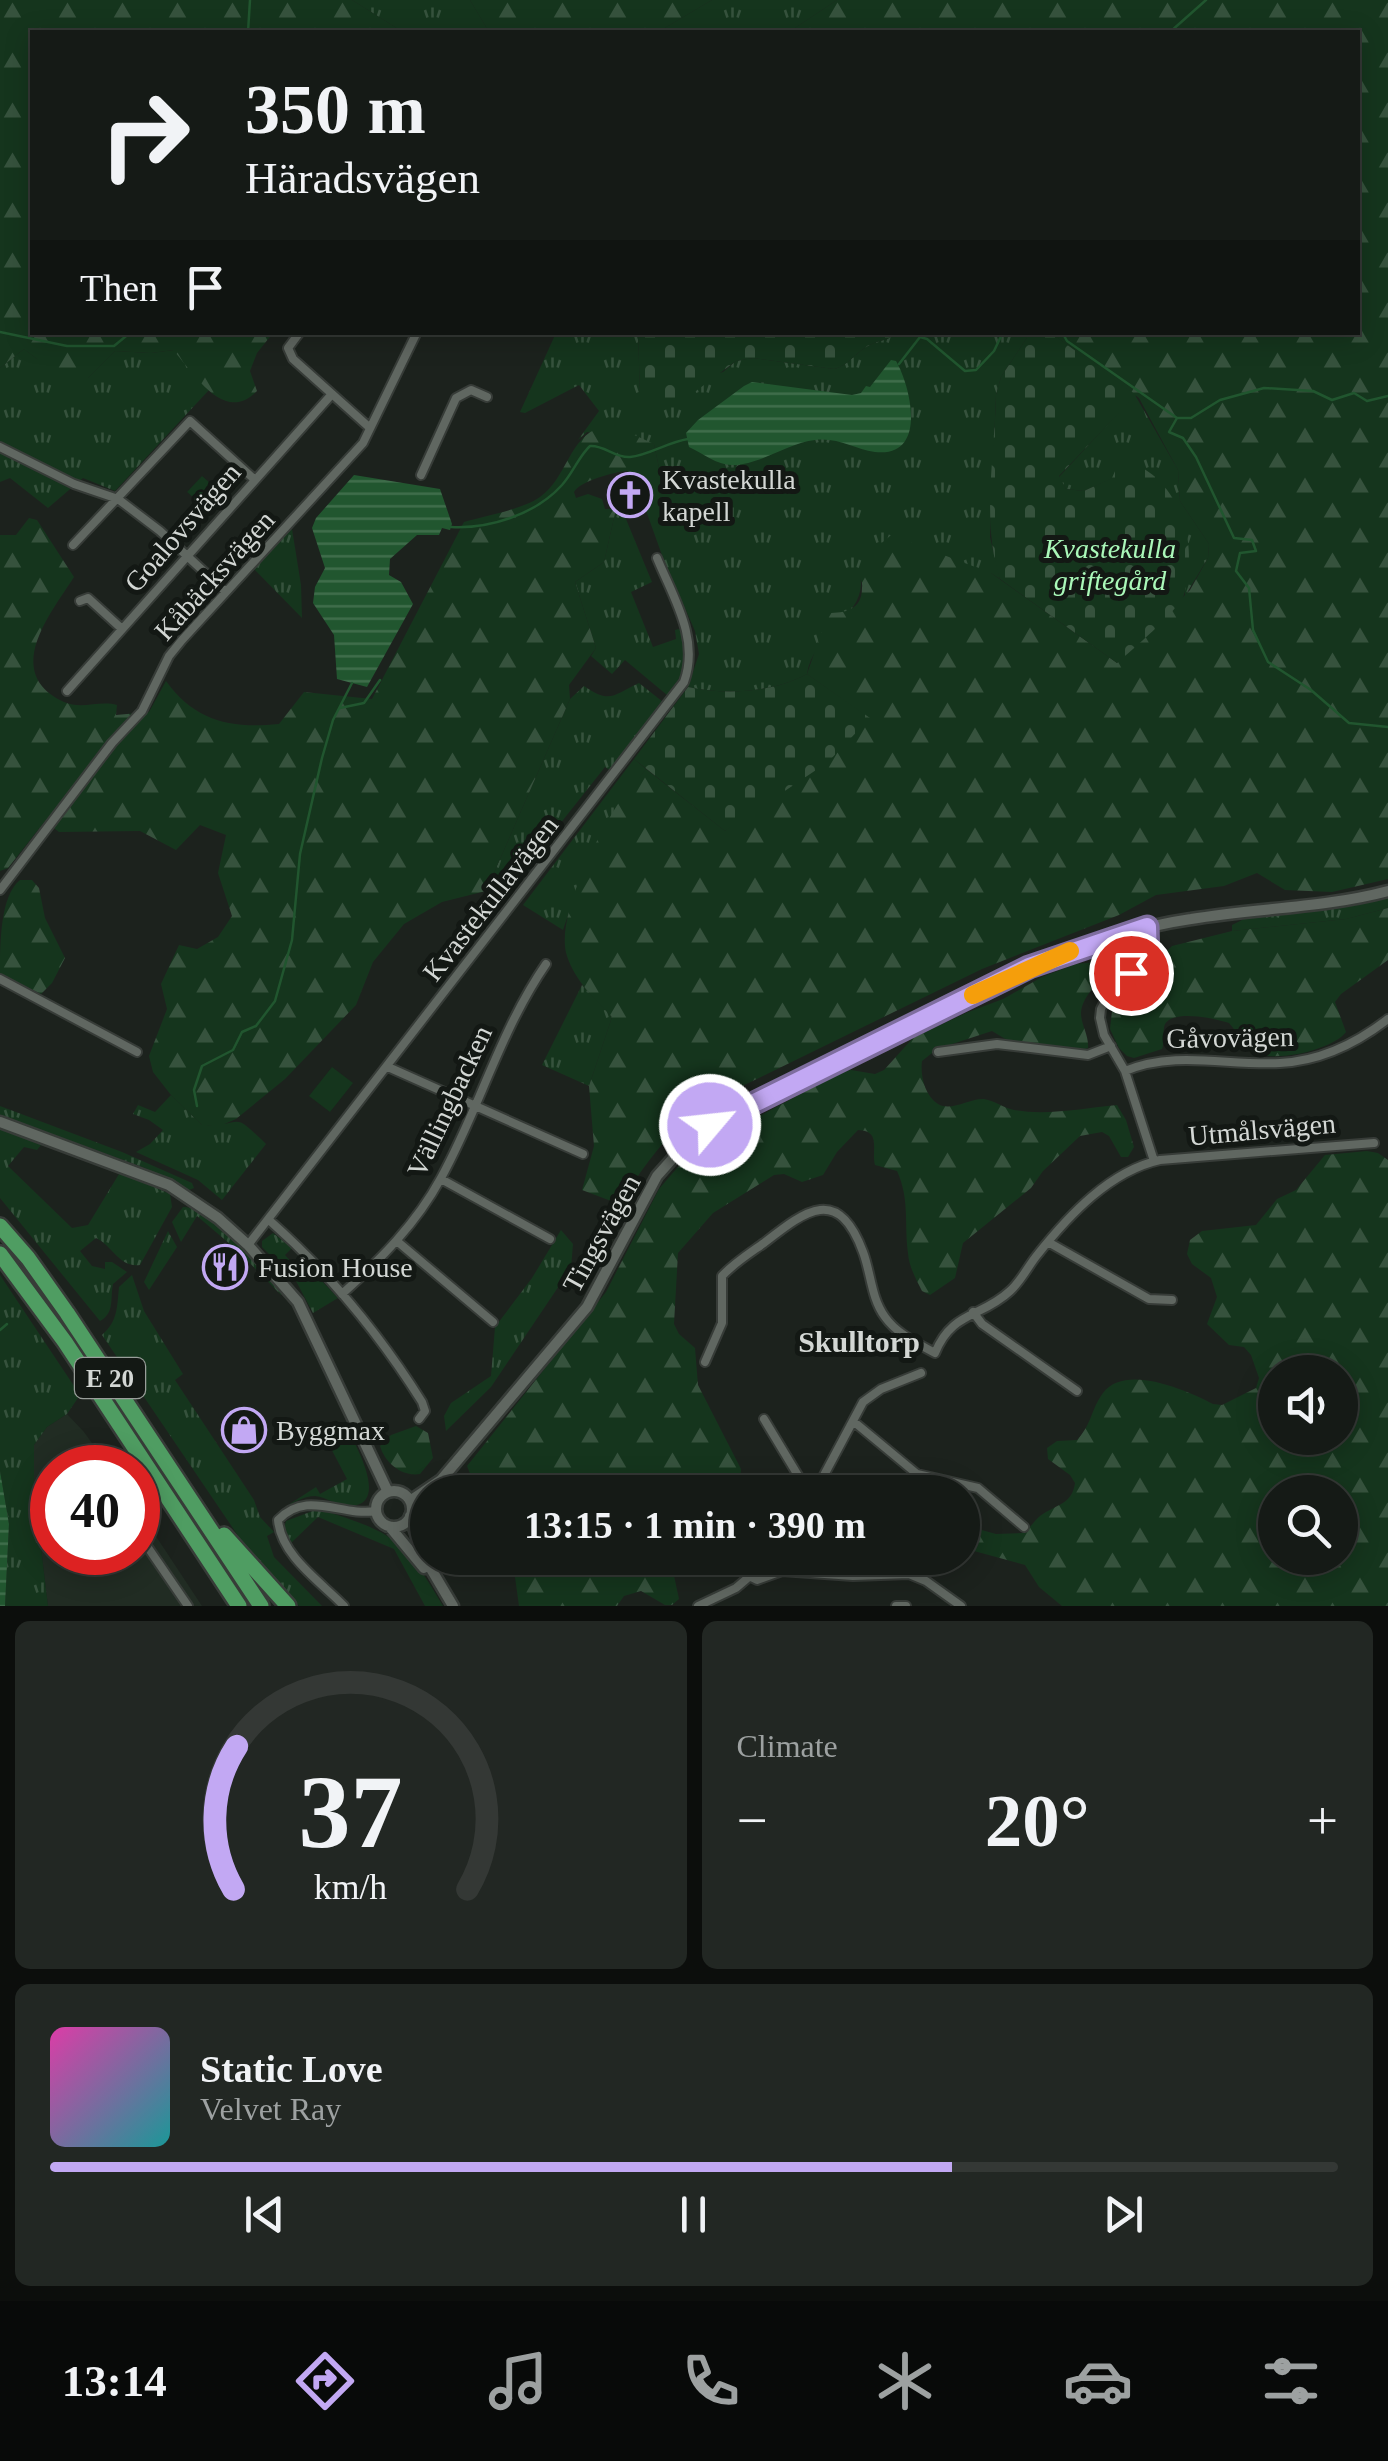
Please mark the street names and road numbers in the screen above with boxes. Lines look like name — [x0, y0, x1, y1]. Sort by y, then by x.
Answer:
street label: Goalovsvägen — [118, 457, 247, 598]
street label: Kåbäcksvägen — [148, 504, 281, 646]
street label: Kvastekullavägen — [416, 810, 564, 987]
street label: Vällingbacken — [401, 1021, 498, 1182]
street label: Gåvovägen — [1166, 1021, 1294, 1054]
street label: Utmålsvägen — [1187, 1108, 1337, 1151]
street label: Tingsvägen — [556, 1169, 646, 1297]
road number: E 20 — [75, 1358, 145, 1398]

